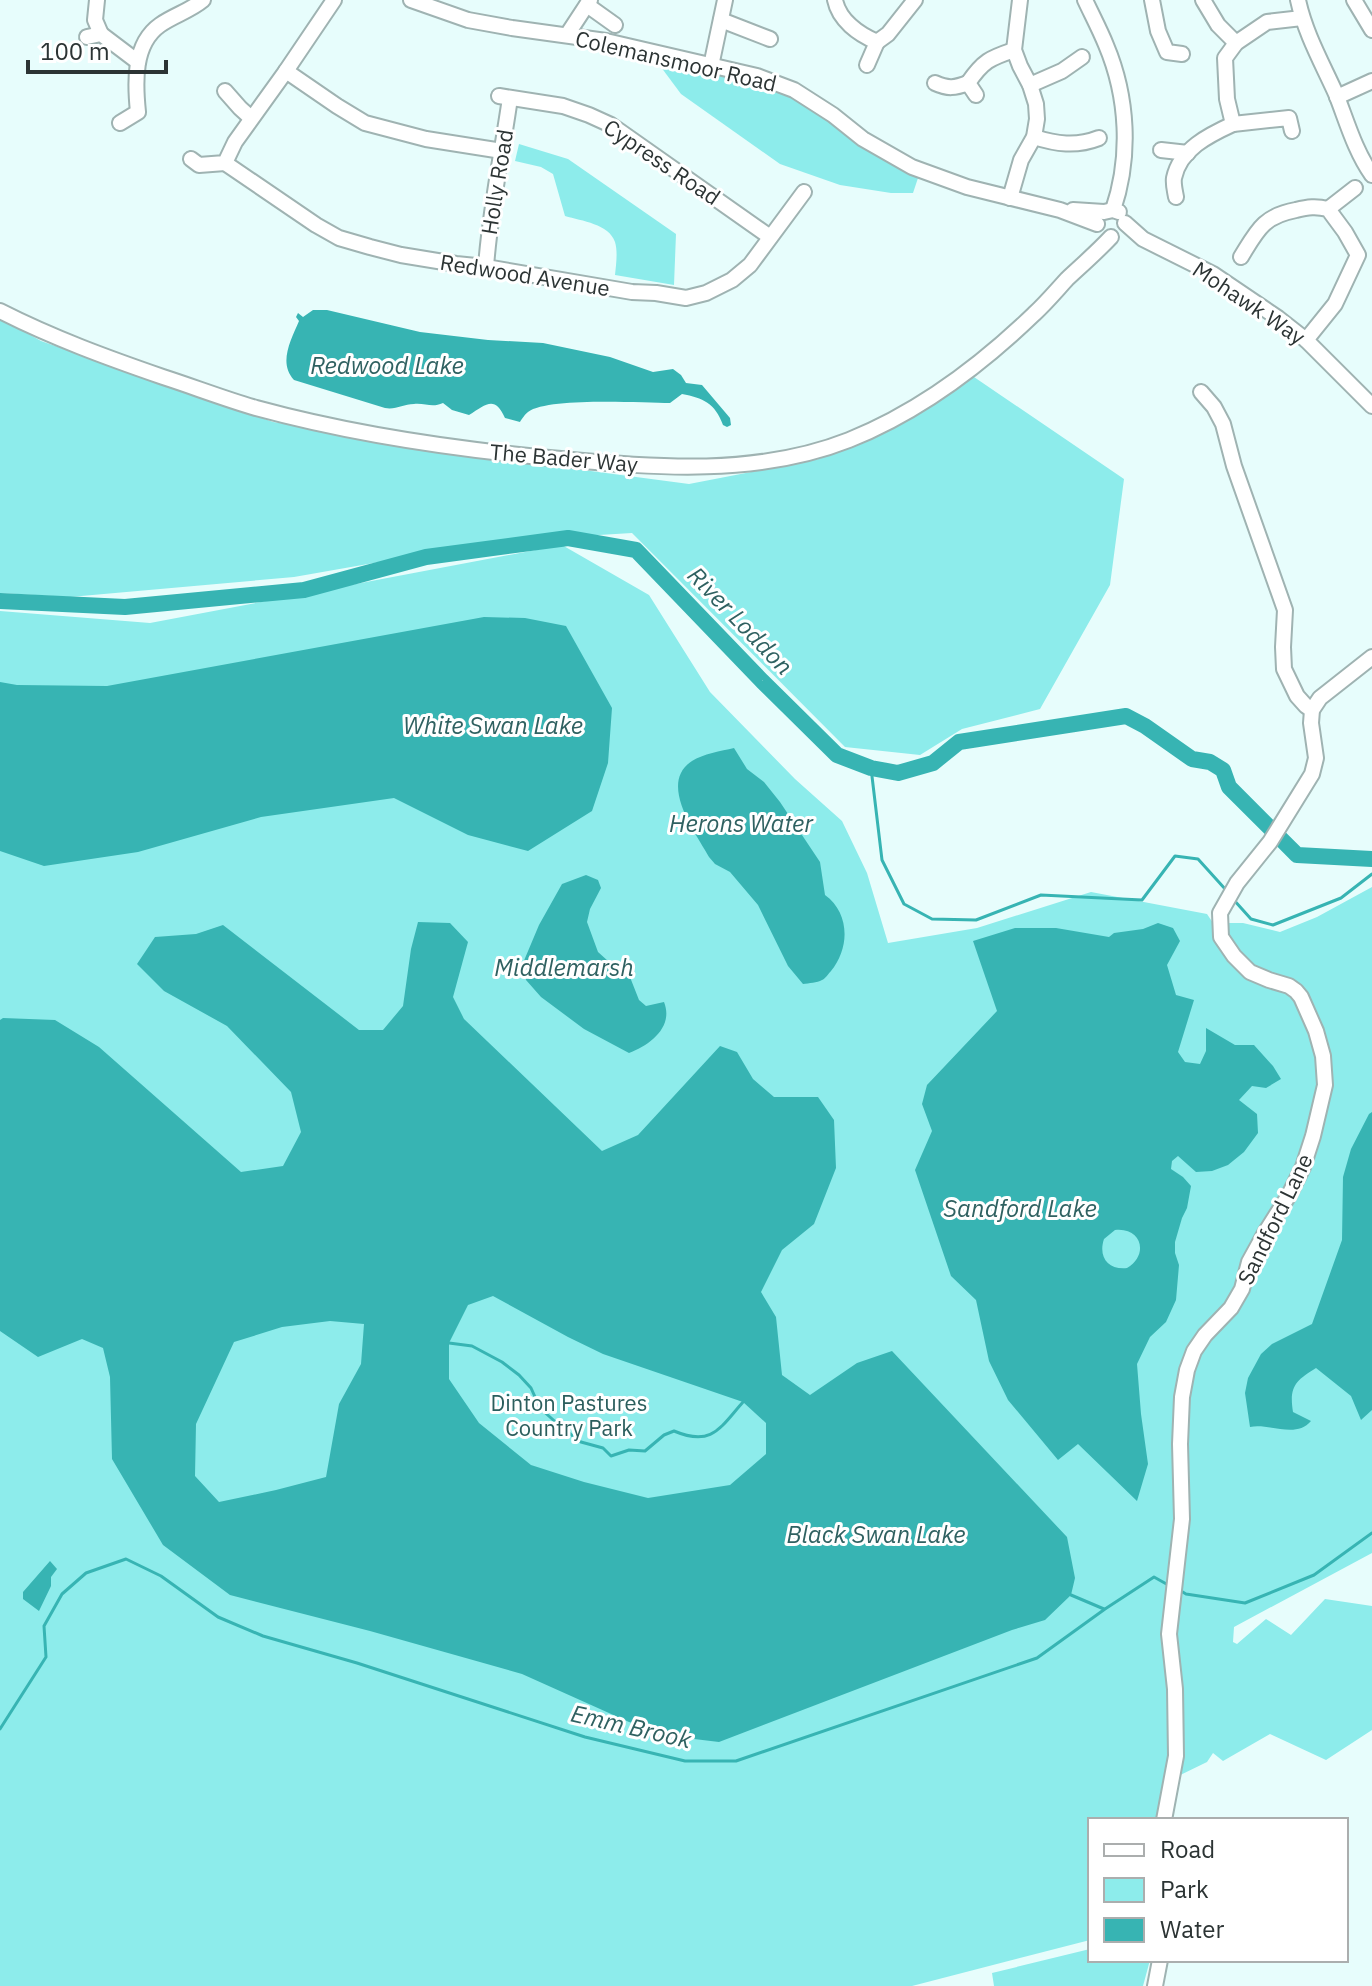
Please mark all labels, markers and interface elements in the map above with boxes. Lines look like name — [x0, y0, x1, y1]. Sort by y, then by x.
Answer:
street label: Colemansmoor Road — [573, 23, 780, 98]
scale bar — [28, 24, 166, 74]
text: 100 m — [40, 35, 110, 67]
street label: Cypress Road — [598, 112, 726, 211]
street label: Holly Road — [474, 127, 519, 237]
street label: Redwood Avenue — [438, 247, 612, 302]
street label: Mohawk Way — [1187, 254, 1311, 351]
water label: Redwood Lake — [310, 349, 464, 381]
street label: The Bader Way — [489, 437, 639, 478]
water label: River Loddon — [681, 559, 800, 681]
water label: White Swan Lake — [403, 709, 583, 741]
water label: Herons Water — [669, 807, 814, 839]
water label: Middlemarsh — [494, 951, 634, 983]
street label: Sandford Lane — [1230, 1148, 1319, 1289]
water label: Sandford Lake — [943, 1192, 1097, 1224]
park label: Dinton Pastures Country Park — [491, 1388, 647, 1442]
water label: Black Swan Lake — [786, 1518, 966, 1550]
water label: Emm Brook — [568, 1697, 695, 1756]
legend — [1088, 1818, 1348, 1962]
text: Road — [1160, 1833, 1215, 1865]
text: Park — [1160, 1873, 1209, 1905]
text: Water — [1160, 1913, 1224, 1945]

